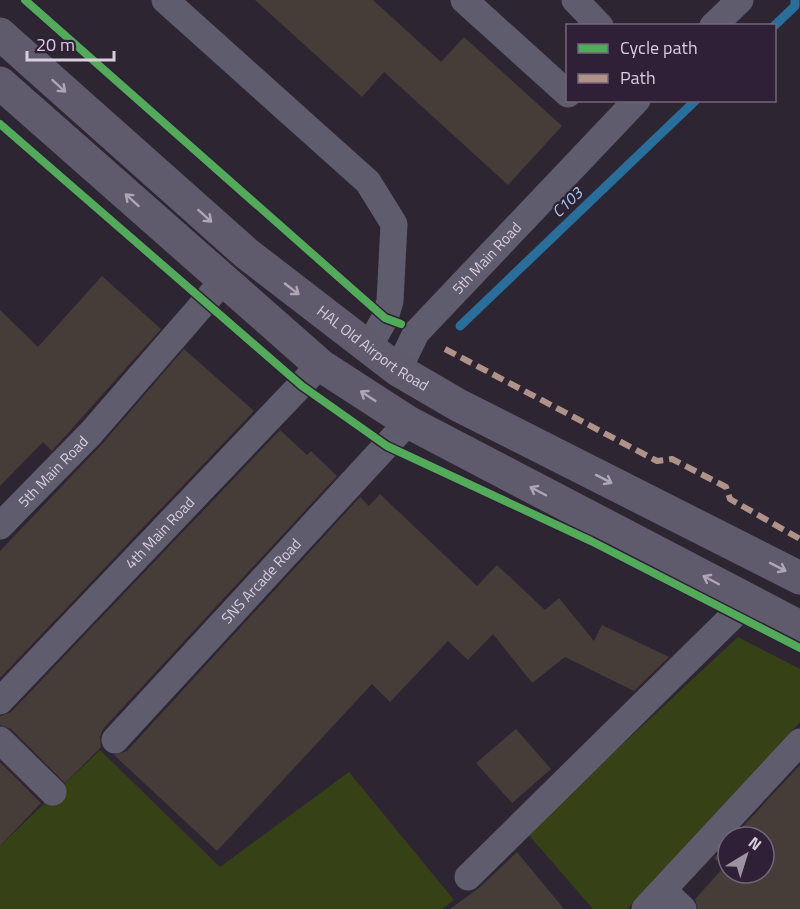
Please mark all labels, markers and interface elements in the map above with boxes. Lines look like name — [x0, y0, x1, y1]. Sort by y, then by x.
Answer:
scale bar — [27, 24, 114, 62]
legend — [566, 24, 776, 102]
text: 20 m — [36, 31, 75, 58]
text: Cycle path — [620, 34, 698, 61]
text: Path — [620, 64, 656, 91]
one-way arrow — [52, 79, 67, 93]
water label: C103 — [546, 181, 589, 223]
one-way arrow — [125, 193, 140, 207]
one-way arrow — [197, 209, 212, 223]
street label: 5th Main Road — [446, 217, 527, 299]
one-way arrow — [284, 282, 300, 295]
street label: HAL Old Airport Road — [312, 299, 433, 396]
one-way arrow — [359, 389, 376, 402]
street label: 5th Main Road — [12, 430, 93, 512]
one-way arrow — [595, 473, 613, 485]
one-way arrow — [529, 485, 547, 496]
street label: 4th Main Road — [119, 491, 200, 574]
street label: SNS Arcade Road — [216, 533, 306, 629]
one-way arrow — [769, 562, 787, 573]
one-way arrow — [702, 574, 720, 586]
north arrow — [716, 825, 776, 885]
text: N — [743, 830, 767, 856]

